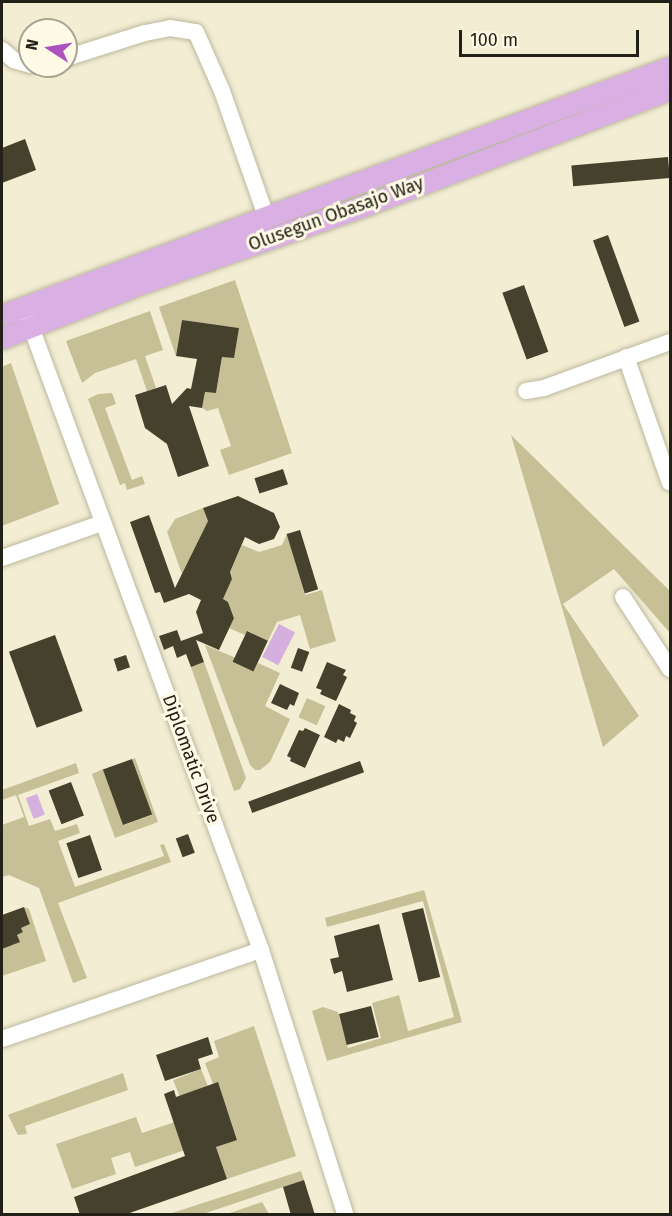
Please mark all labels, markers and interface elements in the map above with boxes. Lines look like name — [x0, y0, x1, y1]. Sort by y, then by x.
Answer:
north arrow — [18, 18, 78, 78]
scale bar — [462, 18, 642, 56]
text: 100 m — [470, 29, 518, 51]
text: N — [21, 37, 42, 52]
street label: Olusegun Obasajo Way — [245, 172, 427, 256]
street label: Diplomatic Drive — [158, 692, 224, 826]

